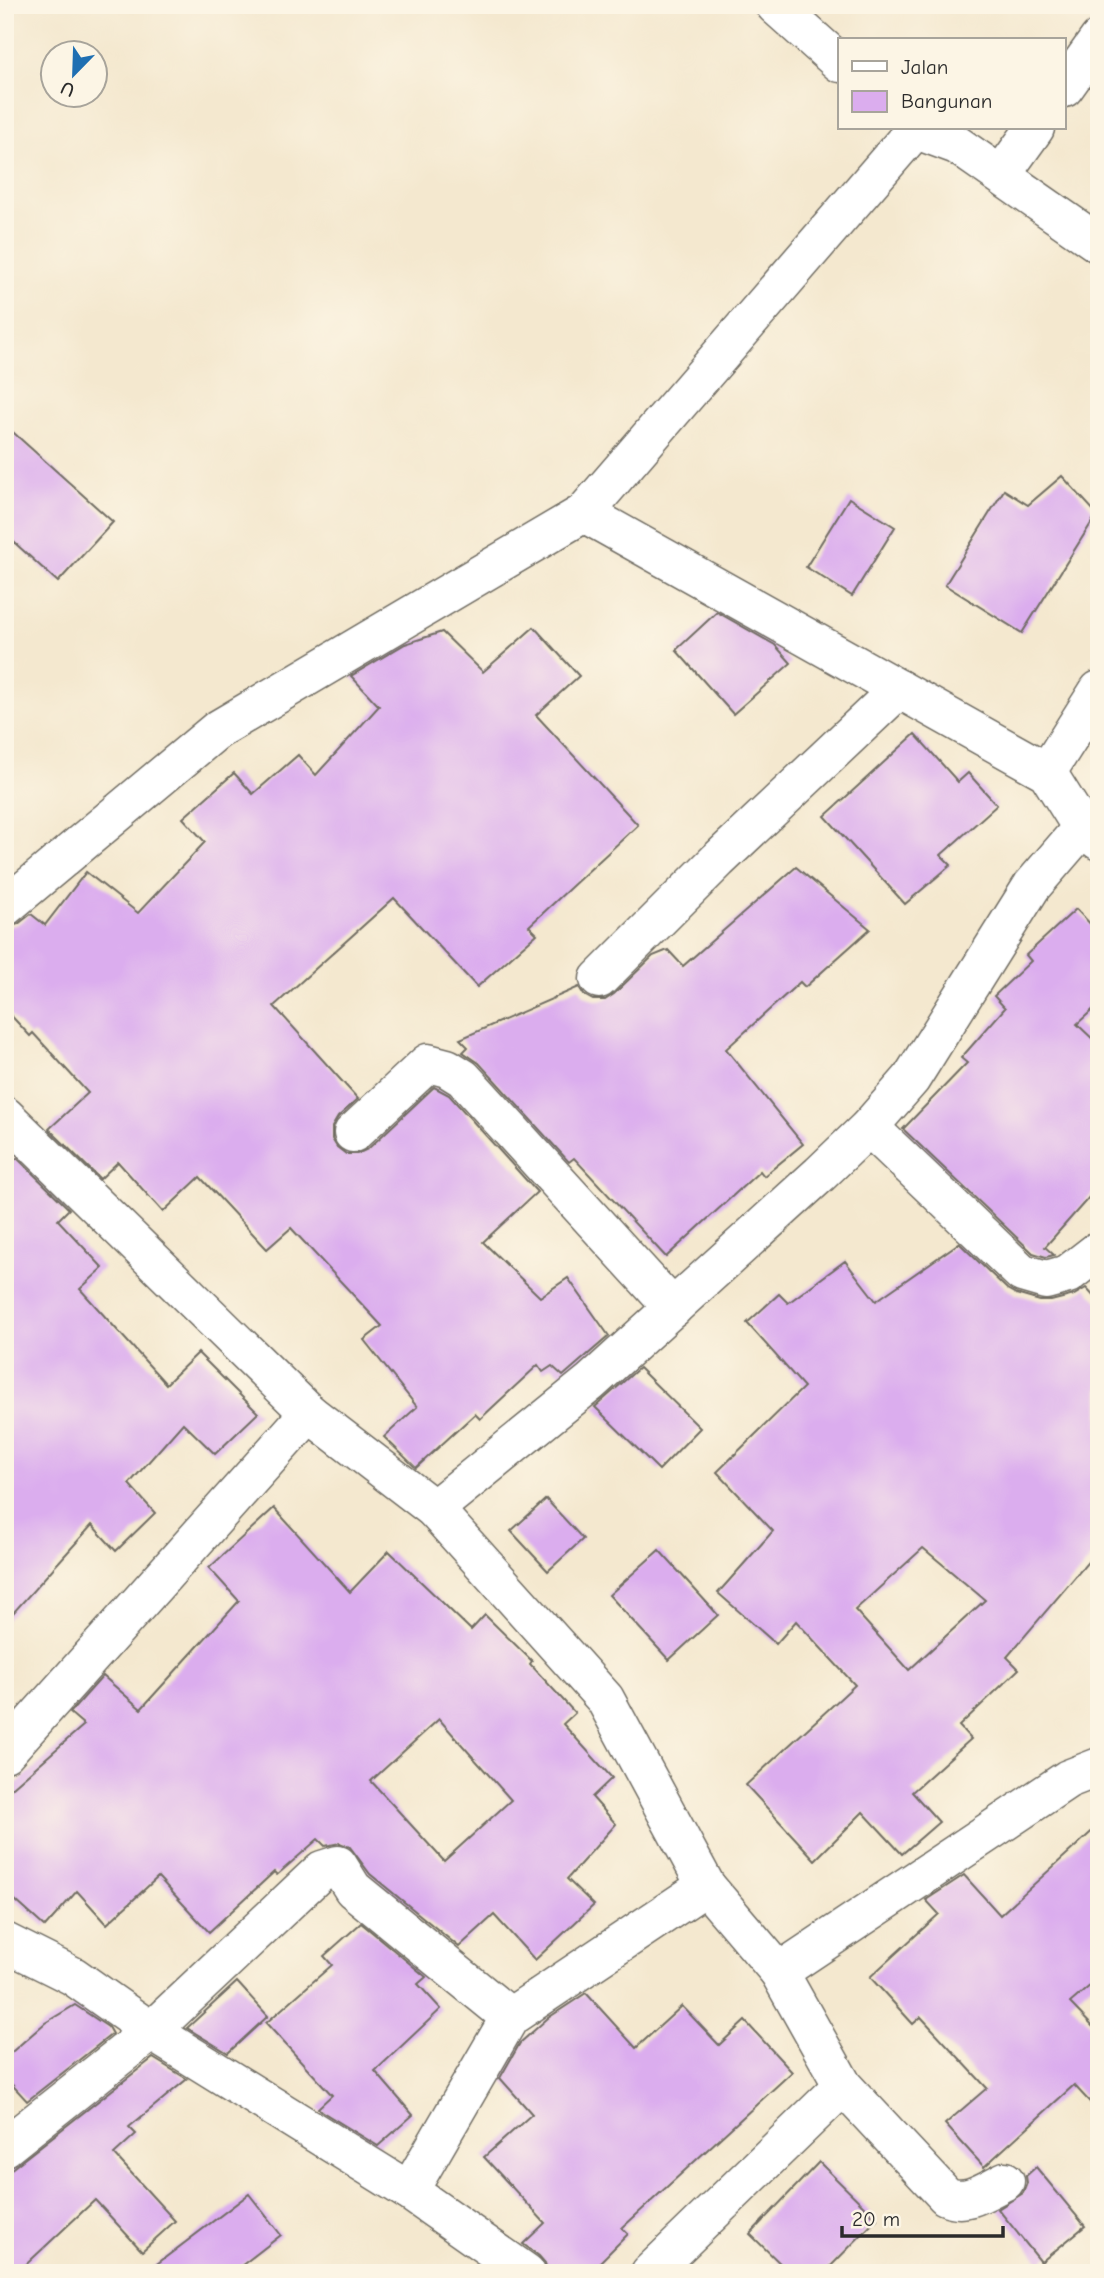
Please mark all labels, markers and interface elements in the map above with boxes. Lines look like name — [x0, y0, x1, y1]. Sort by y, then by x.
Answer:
north arrow — [38, 38, 108, 108]
legend — [838, 38, 1066, 130]
text: Jalan — [901, 55, 948, 79]
text: U — [58, 76, 78, 101]
text: Bangunan — [901, 89, 992, 113]
scale bar — [842, 2194, 1002, 2238]
text: 20 m — [852, 2207, 900, 2231]

